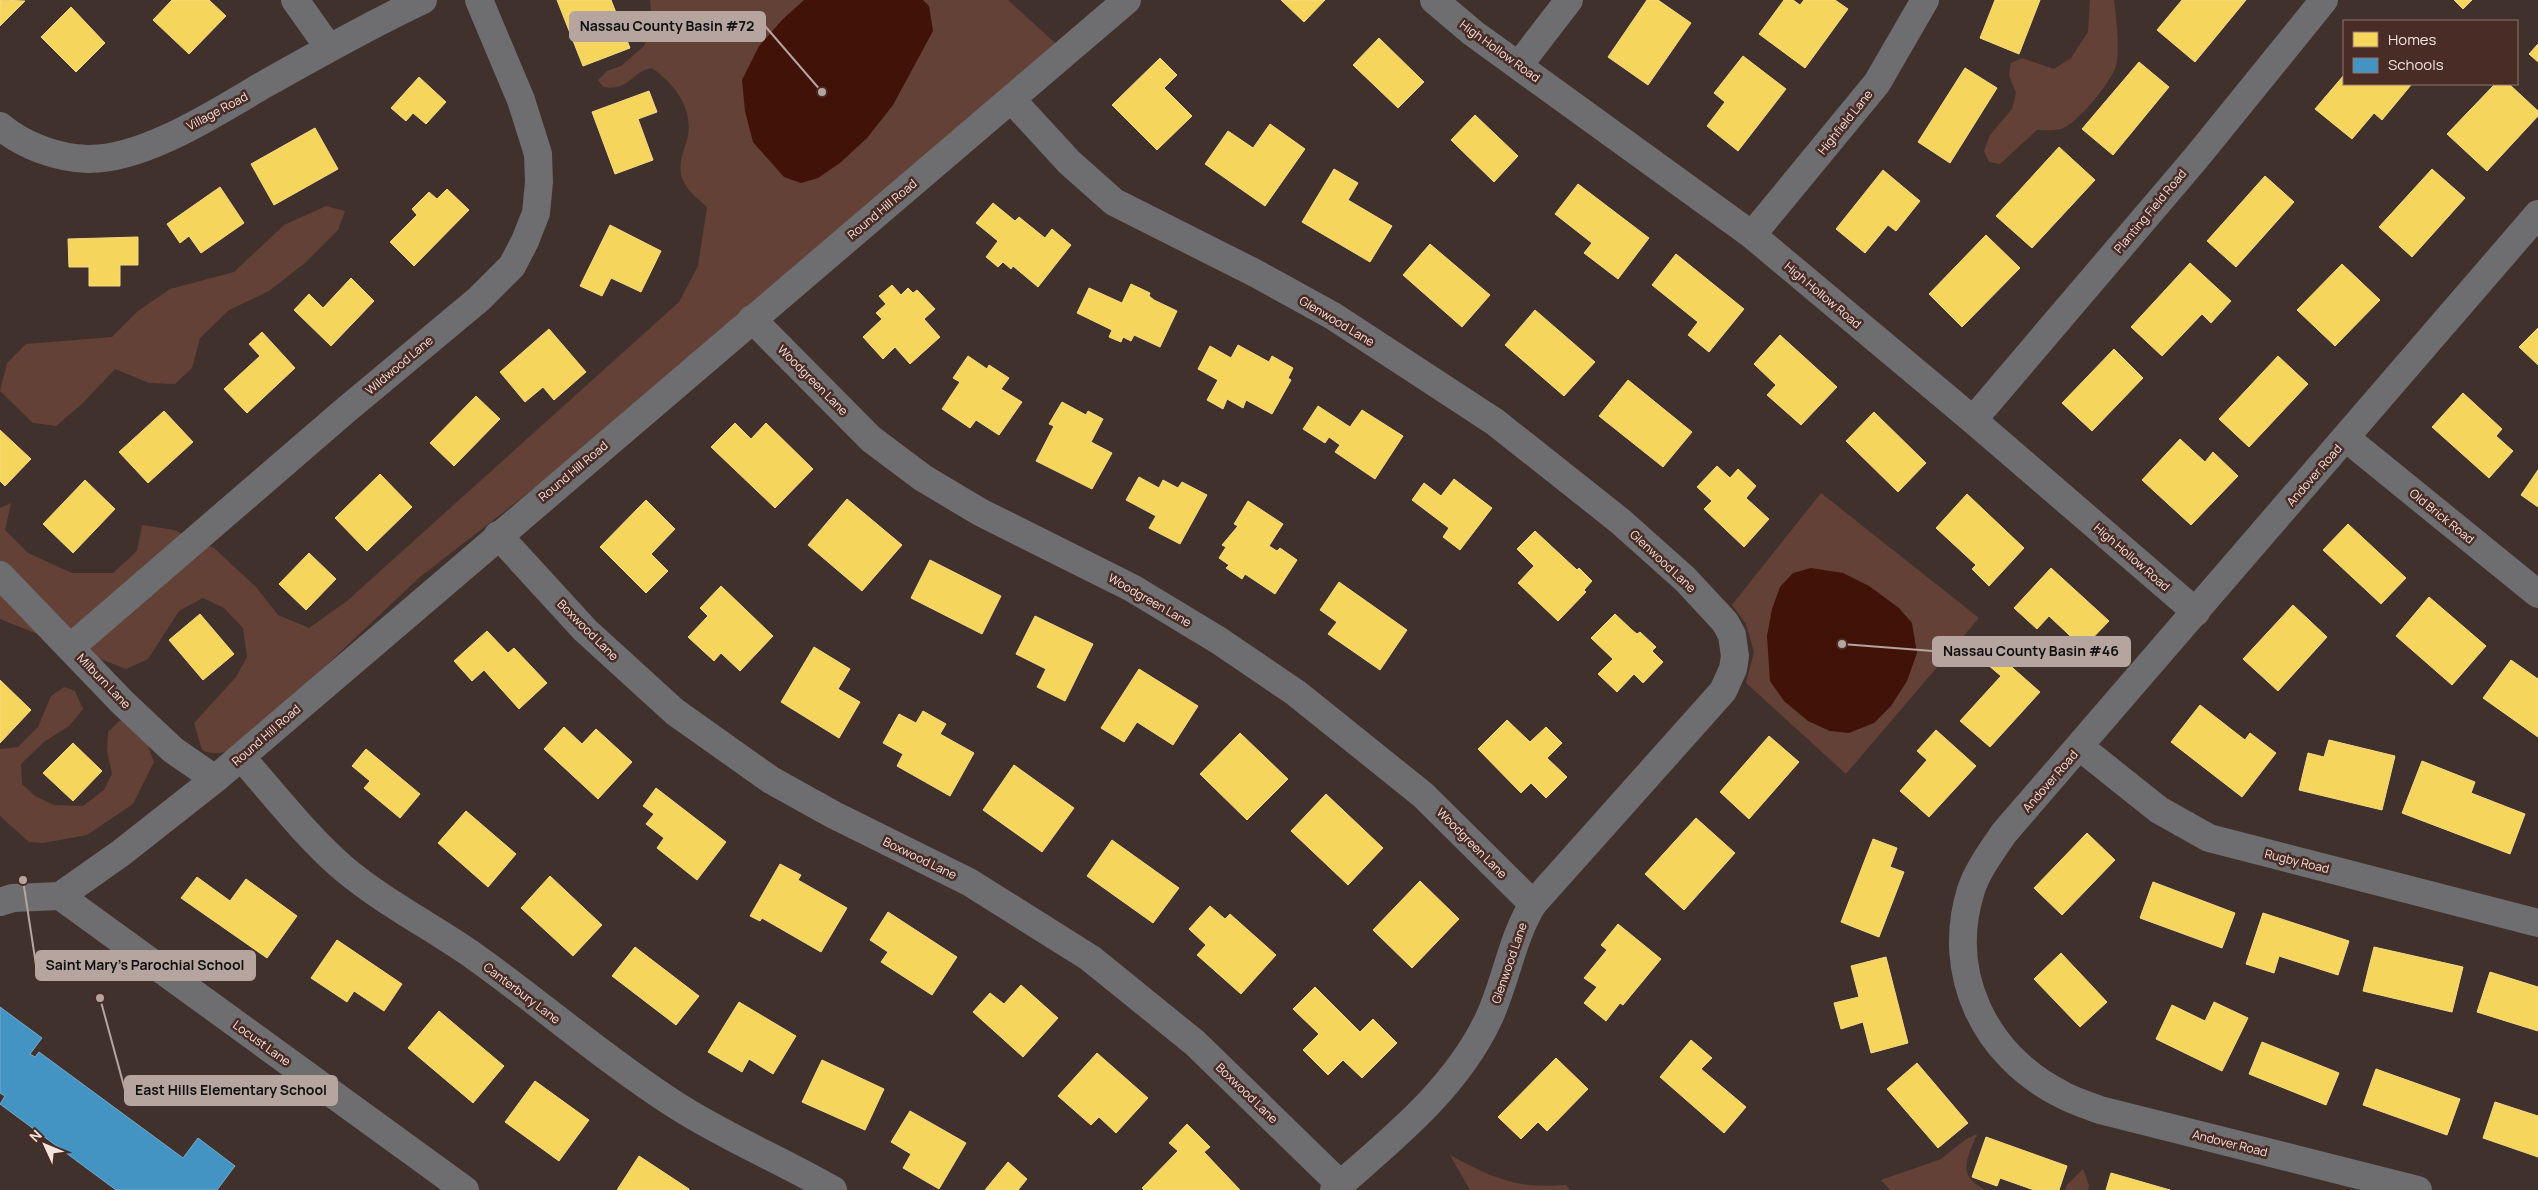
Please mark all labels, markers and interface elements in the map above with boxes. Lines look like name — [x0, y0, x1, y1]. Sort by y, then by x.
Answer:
callout: Nassau County Basin #72 — [570, 12, 765, 41]
text: Nassau County Basin #72 — [580, 16, 754, 35]
street label: High Hollow Road — [1456, 16, 1544, 86]
legend — [2343, 20, 2518, 85]
text: Homes — [2388, 29, 2437, 50]
text: Schools — [2388, 54, 2444, 75]
street label: Highfield Lane — [1814, 86, 1876, 158]
street label: Village Road — [183, 88, 251, 134]
street label: Planting Field Road — [2110, 165, 2190, 257]
street label: Round Hill Road — [844, 175, 920, 243]
street label: High Hollow Road — [1781, 258, 1865, 332]
street label: Glenwood Lane — [1296, 292, 1378, 350]
street label: Wildwood Lane — [362, 332, 436, 398]
street label: Woodgreen Lane — [774, 341, 852, 419]
street label: Round Hill Road — [535, 437, 611, 505]
street label: Andover Road — [2282, 440, 2346, 510]
street label: Old Brick Road — [2406, 485, 2478, 547]
street label: High Hollow Road — [2090, 519, 2174, 595]
street label: Glenwood Lane — [1626, 526, 1700, 596]
street label: Woodgreen Lane — [1105, 569, 1195, 631]
street label: Boxwood Lane — [554, 596, 622, 664]
callout: Nassau County Basin #46 — [1933, 637, 2130, 666]
text: Nassau County Basin #46 — [1943, 641, 2119, 660]
street label: Milburn Lane — [73, 650, 135, 712]
street label: Round Hill Road — [228, 700, 304, 770]
street label: Andover Road — [2018, 746, 2082, 816]
street label: Woodgreen Lane — [1433, 804, 1511, 882]
street label: Boxwood Lane — [880, 833, 960, 883]
street label: Rugby Road — [2263, 845, 2331, 877]
street label: Glenwood Lane — [1487, 920, 1531, 1006]
callout: Saint Mary's Parochial School — [36, 951, 255, 980]
text: Saint Mary's Parochial School — [46, 955, 244, 974]
street label: Canterbury Lane — [480, 958, 564, 1028]
street label: Locust Lane — [230, 1016, 294, 1070]
street label: Boxwood Lane — [1212, 1059, 1282, 1127]
callout: East Hills Elementary School — [125, 1076, 337, 1105]
text: East Hills Elementary School — [135, 1080, 327, 1099]
north arrow — [20, 1120, 70, 1170]
text: N — [25, 1125, 46, 1146]
street label: Andover Road — [2191, 1125, 2269, 1161]

